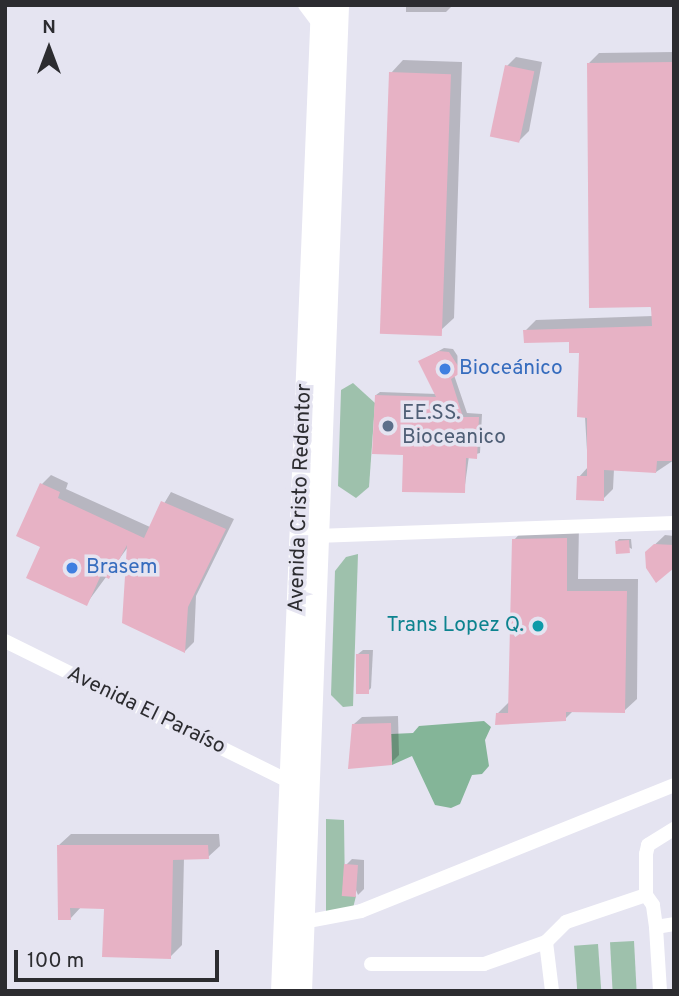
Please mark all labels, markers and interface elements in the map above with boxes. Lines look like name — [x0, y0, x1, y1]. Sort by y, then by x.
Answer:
north arrow — [14, 14, 84, 84]
text: N — [42, 16, 56, 40]
place label: Bioceánico — [459, 356, 563, 382]
marker: Bioceánico — [437, 361, 453, 377]
street label: Avenida Cristo Redentor — [284, 383, 318, 613]
place label: EE.SS. Bioceanico — [402, 401, 506, 451]
marker: EE.SS. Bioceanico — [380, 418, 396, 434]
place label: Brasem — [86, 555, 158, 581]
marker: Brasem — [64, 560, 80, 576]
place label: Trans Lopez Q. — [387, 613, 524, 639]
marker: Trans Lopez Q. — [530, 618, 546, 634]
street label: Avenida El Paraíso — [63, 662, 229, 760]
scale bar — [18, 936, 222, 980]
text: 100 m — [27, 948, 84, 975]

